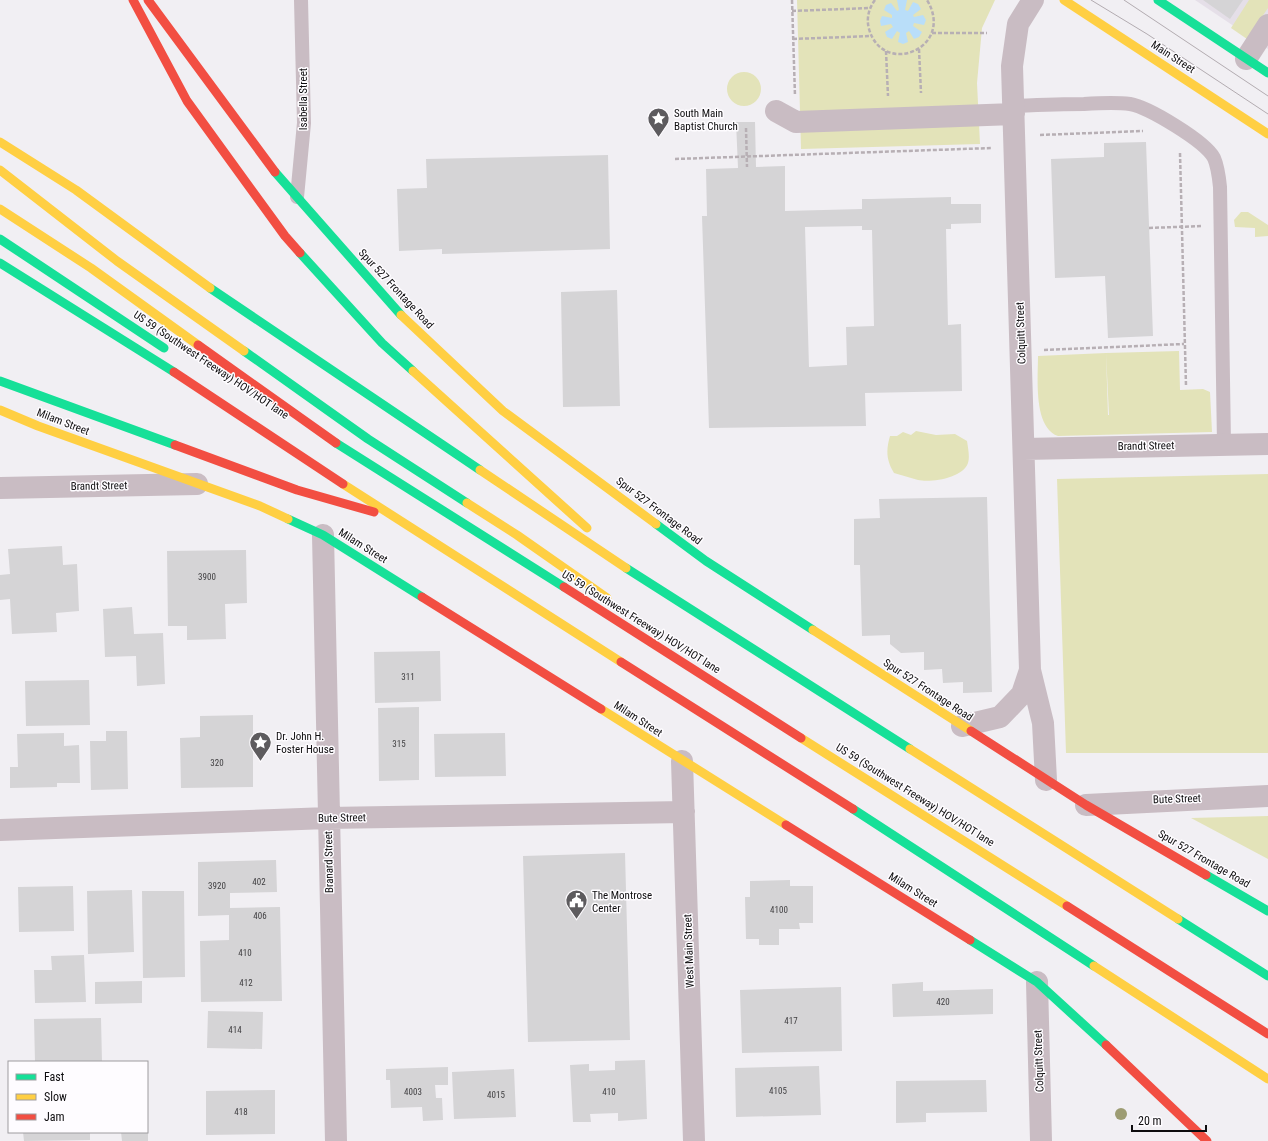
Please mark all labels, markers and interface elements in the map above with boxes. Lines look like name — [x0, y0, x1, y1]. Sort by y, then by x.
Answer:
street label: Main Street — [1149, 38, 1197, 76]
street label: Isabella Street — [297, 68, 310, 130]
place icon: South Main Baptist Church — [645, 106, 671, 139]
place label: South Main Baptist Church — [674, 107, 738, 133]
street label: Spur 527 Frontage Road — [356, 246, 436, 332]
street label: Colquitt Street — [1013, 302, 1029, 364]
street label: US 59 (Southwest Freeway) HOV/HOT lane — [131, 308, 291, 422]
street label: Milam Street — [35, 406, 91, 438]
street label: Brandt Street — [1118, 439, 1174, 453]
street label: Spur 527 Frontage Road — [614, 474, 704, 548]
street label: Brandt Street — [71, 479, 127, 493]
street label: Milam Street — [336, 526, 390, 566]
street label: US 59 (Southwest Freeway) HOV/HOT lane — [559, 568, 723, 676]
house number: 3900 — [198, 572, 216, 582]
street label: Spur 527 Frontage Road — [881, 656, 975, 724]
house number: 311 — [401, 672, 415, 682]
street label: Milam Street — [611, 699, 665, 739]
place icon: Dr. John H. Foster House — [248, 729, 274, 762]
place label: Dr. John H. Foster House — [276, 730, 334, 756]
house number: 315 — [392, 739, 406, 749]
street label: US 59 (Southwest Freeway) HOV/HOT lane — [833, 741, 997, 849]
house number: 320 — [210, 758, 224, 768]
street label: Bute Street — [1153, 792, 1201, 806]
street label: Bute Street — [318, 811, 366, 825]
street label: Spur 527 Frontage Road — [1156, 827, 1252, 891]
street label: Branard Street — [322, 831, 336, 893]
street label: Milam Street — [886, 870, 940, 910]
house number: 402 — [252, 877, 266, 887]
house number: 3920 — [208, 881, 226, 891]
public building icon: The Montrose Center — [563, 888, 589, 921]
place label: The Montrose Center — [592, 889, 652, 915]
house number: 4100 — [770, 905, 788, 915]
house number: 406 — [253, 911, 267, 921]
street label: West Main Street — [681, 914, 697, 988]
house number: 410 — [238, 948, 252, 958]
house number: 412 — [239, 978, 253, 988]
house number: 420 — [936, 997, 950, 1007]
house number: 417 — [784, 1016, 798, 1026]
house number: 414 — [228, 1025, 242, 1035]
street label: Colquitt Street — [1031, 1030, 1047, 1092]
legend — [8, 1061, 148, 1133]
text: Fast — [44, 1070, 65, 1084]
house number: 4105 — [769, 1086, 787, 1096]
house number: 4003 — [404, 1087, 422, 1097]
house number: 410 — [602, 1087, 616, 1097]
text: Slow — [44, 1090, 67, 1104]
house number: 4015 — [487, 1090, 505, 1100]
house number: 418 — [234, 1107, 248, 1117]
scale bar — [1132, 1107, 1206, 1133]
text: Jam — [44, 1110, 65, 1124]
text: 20 m — [1138, 1114, 1162, 1128]

